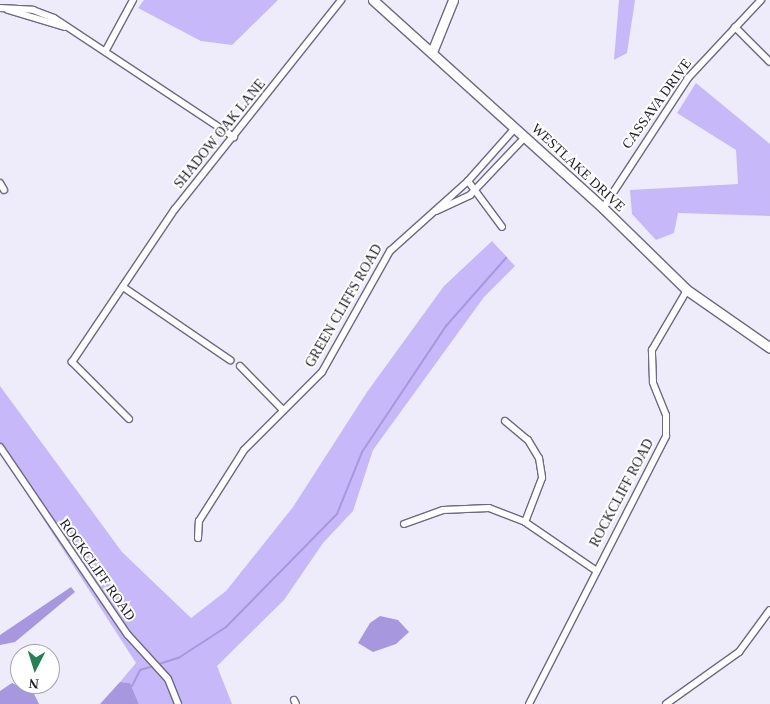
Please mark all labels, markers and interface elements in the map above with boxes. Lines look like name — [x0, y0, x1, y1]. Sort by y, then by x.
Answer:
street label: CASSAVA DRIVE — [618, 55, 696, 153]
street label: SHADOW OAK LANE — [171, 76, 269, 192]
street label: WESTLAKE DRIVE — [528, 120, 628, 216]
street label: GREEN CLIFFS ROAD — [302, 242, 386, 370]
street label: ROCKCLIFF ROAD — [586, 436, 658, 550]
street label: ROCKCLIFF ROAD — [56, 516, 138, 624]
north arrow — [10, 644, 60, 694]
text: N — [28, 676, 39, 691]

